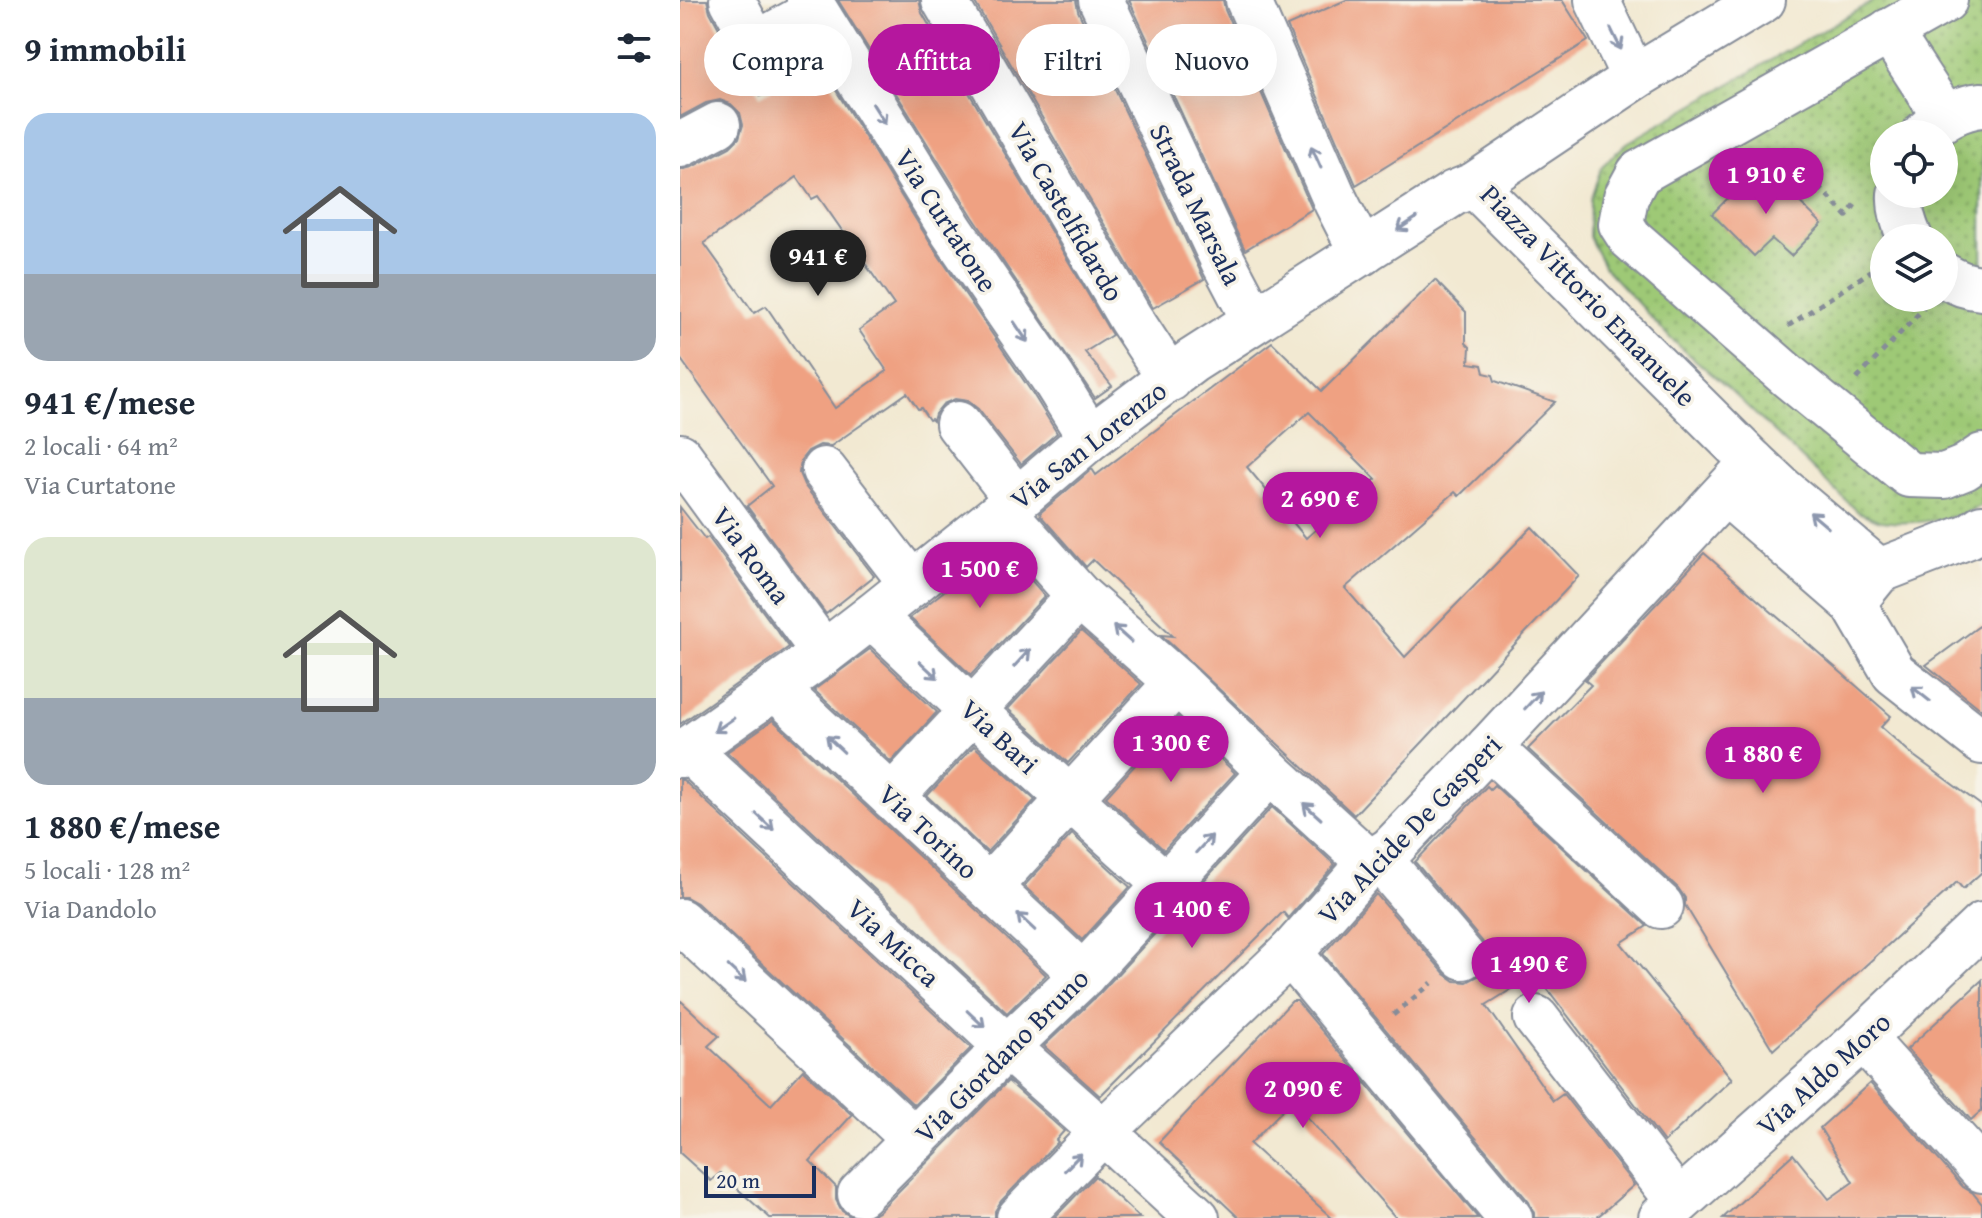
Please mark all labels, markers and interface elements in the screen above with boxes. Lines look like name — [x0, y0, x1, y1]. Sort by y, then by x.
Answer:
text: 9 immobili — [24, 24, 186, 73]
chip: Compra — [704, 24, 852, 96]
chip: Affitta — [868, 24, 1000, 96]
chip: Filtri — [1016, 24, 1130, 96]
chip: Nuovo — [1146, 24, 1277, 96]
icon: filters — [612, 26, 656, 70]
one-way arrow — [1609, 27, 1624, 51]
one-way arrow — [872, 102, 888, 125]
street label: Via Castelfidardo — [999, 113, 1135, 309]
street label: Strada Marsala — [1140, 116, 1254, 293]
map controls — [1870, 120, 1958, 312]
button: locate — [1870, 120, 1958, 208]
street label: Via Curtatone — [885, 140, 1009, 300]
one-way arrow — [1308, 145, 1323, 170]
pin: 1 910 € — [1692, 148, 1840, 216]
text: 1 910 € — [1727, 154, 1805, 193]
icon: home — [268, 165, 412, 309]
street label: Piazza Vittorio Emanuele — [1472, 174, 1706, 416]
one-way arrow — [1396, 215, 1418, 232]
button: layers — [1870, 224, 1958, 312]
pin: 941 € — [762, 230, 874, 298]
text: 941 € — [788, 236, 848, 275]
one-way arrow — [1013, 321, 1029, 343]
street label: Via San Lorenzo — [1001, 370, 1175, 518]
text: 941 €/mese — [24, 377, 195, 426]
text: 2 locali · 64 m² — [24, 426, 178, 465]
text: Via Curtatone — [24, 465, 176, 504]
pin: 2 690 € — [1246, 472, 1394, 540]
text: 2 690 € — [1281, 478, 1359, 517]
street label: Via Roma — [702, 498, 802, 613]
one-way arrow — [1809, 511, 1830, 529]
pin: 1 500 € — [906, 542, 1054, 610]
text: 1 500 € — [941, 548, 1019, 587]
icon: home — [268, 589, 412, 733]
one-way arrow — [1112, 625, 1132, 643]
one-way arrow — [1012, 648, 1031, 668]
one-way arrow — [919, 660, 939, 679]
one-way arrow — [1911, 685, 1932, 702]
street label: Via Bari — [952, 689, 1048, 783]
one-way arrow — [1523, 691, 1541, 711]
pin: 1 300 € — [1097, 716, 1245, 784]
one-way arrow — [713, 717, 735, 733]
text: 1 300 € — [1132, 722, 1210, 761]
street label: Via Alcide De Gasperi — [1307, 725, 1511, 933]
pin: 1 880 € — [1689, 727, 1837, 795]
text: 1 880 € — [1724, 733, 1802, 772]
one-way arrow — [826, 736, 846, 754]
street label: Via Torino — [870, 774, 988, 888]
text: 1 880 €/mese — [24, 801, 220, 850]
one-way arrow — [1302, 801, 1322, 820]
one-way arrow — [755, 813, 775, 831]
one-way arrow — [1194, 834, 1213, 854]
text: 5 locali · 128 m² — [24, 850, 190, 889]
pin: 1 400 € — [1118, 882, 1266, 950]
street label: Via Micca — [838, 888, 950, 997]
text: 1 400 € — [1153, 888, 1231, 927]
text: Via Dandolo — [24, 889, 157, 928]
one-way arrow — [1016, 913, 1036, 931]
pin: 1 490 € — [1455, 937, 1603, 1005]
text: 1 490 € — [1490, 943, 1568, 982]
street label: Via Giordano Bruno — [904, 958, 1098, 1152]
one-way arrow — [727, 964, 747, 983]
street label: Via Aldo Moro — [1747, 1001, 1899, 1145]
one-way arrow — [966, 1009, 986, 1028]
pin: 2 090 € — [1229, 1062, 1377, 1130]
text: 2 090 € — [1264, 1068, 1342, 1107]
one-way arrow — [1064, 1152, 1083, 1172]
scale bar — [704, 1162, 816, 1198]
text: 20 m — [716, 1164, 760, 1196]

